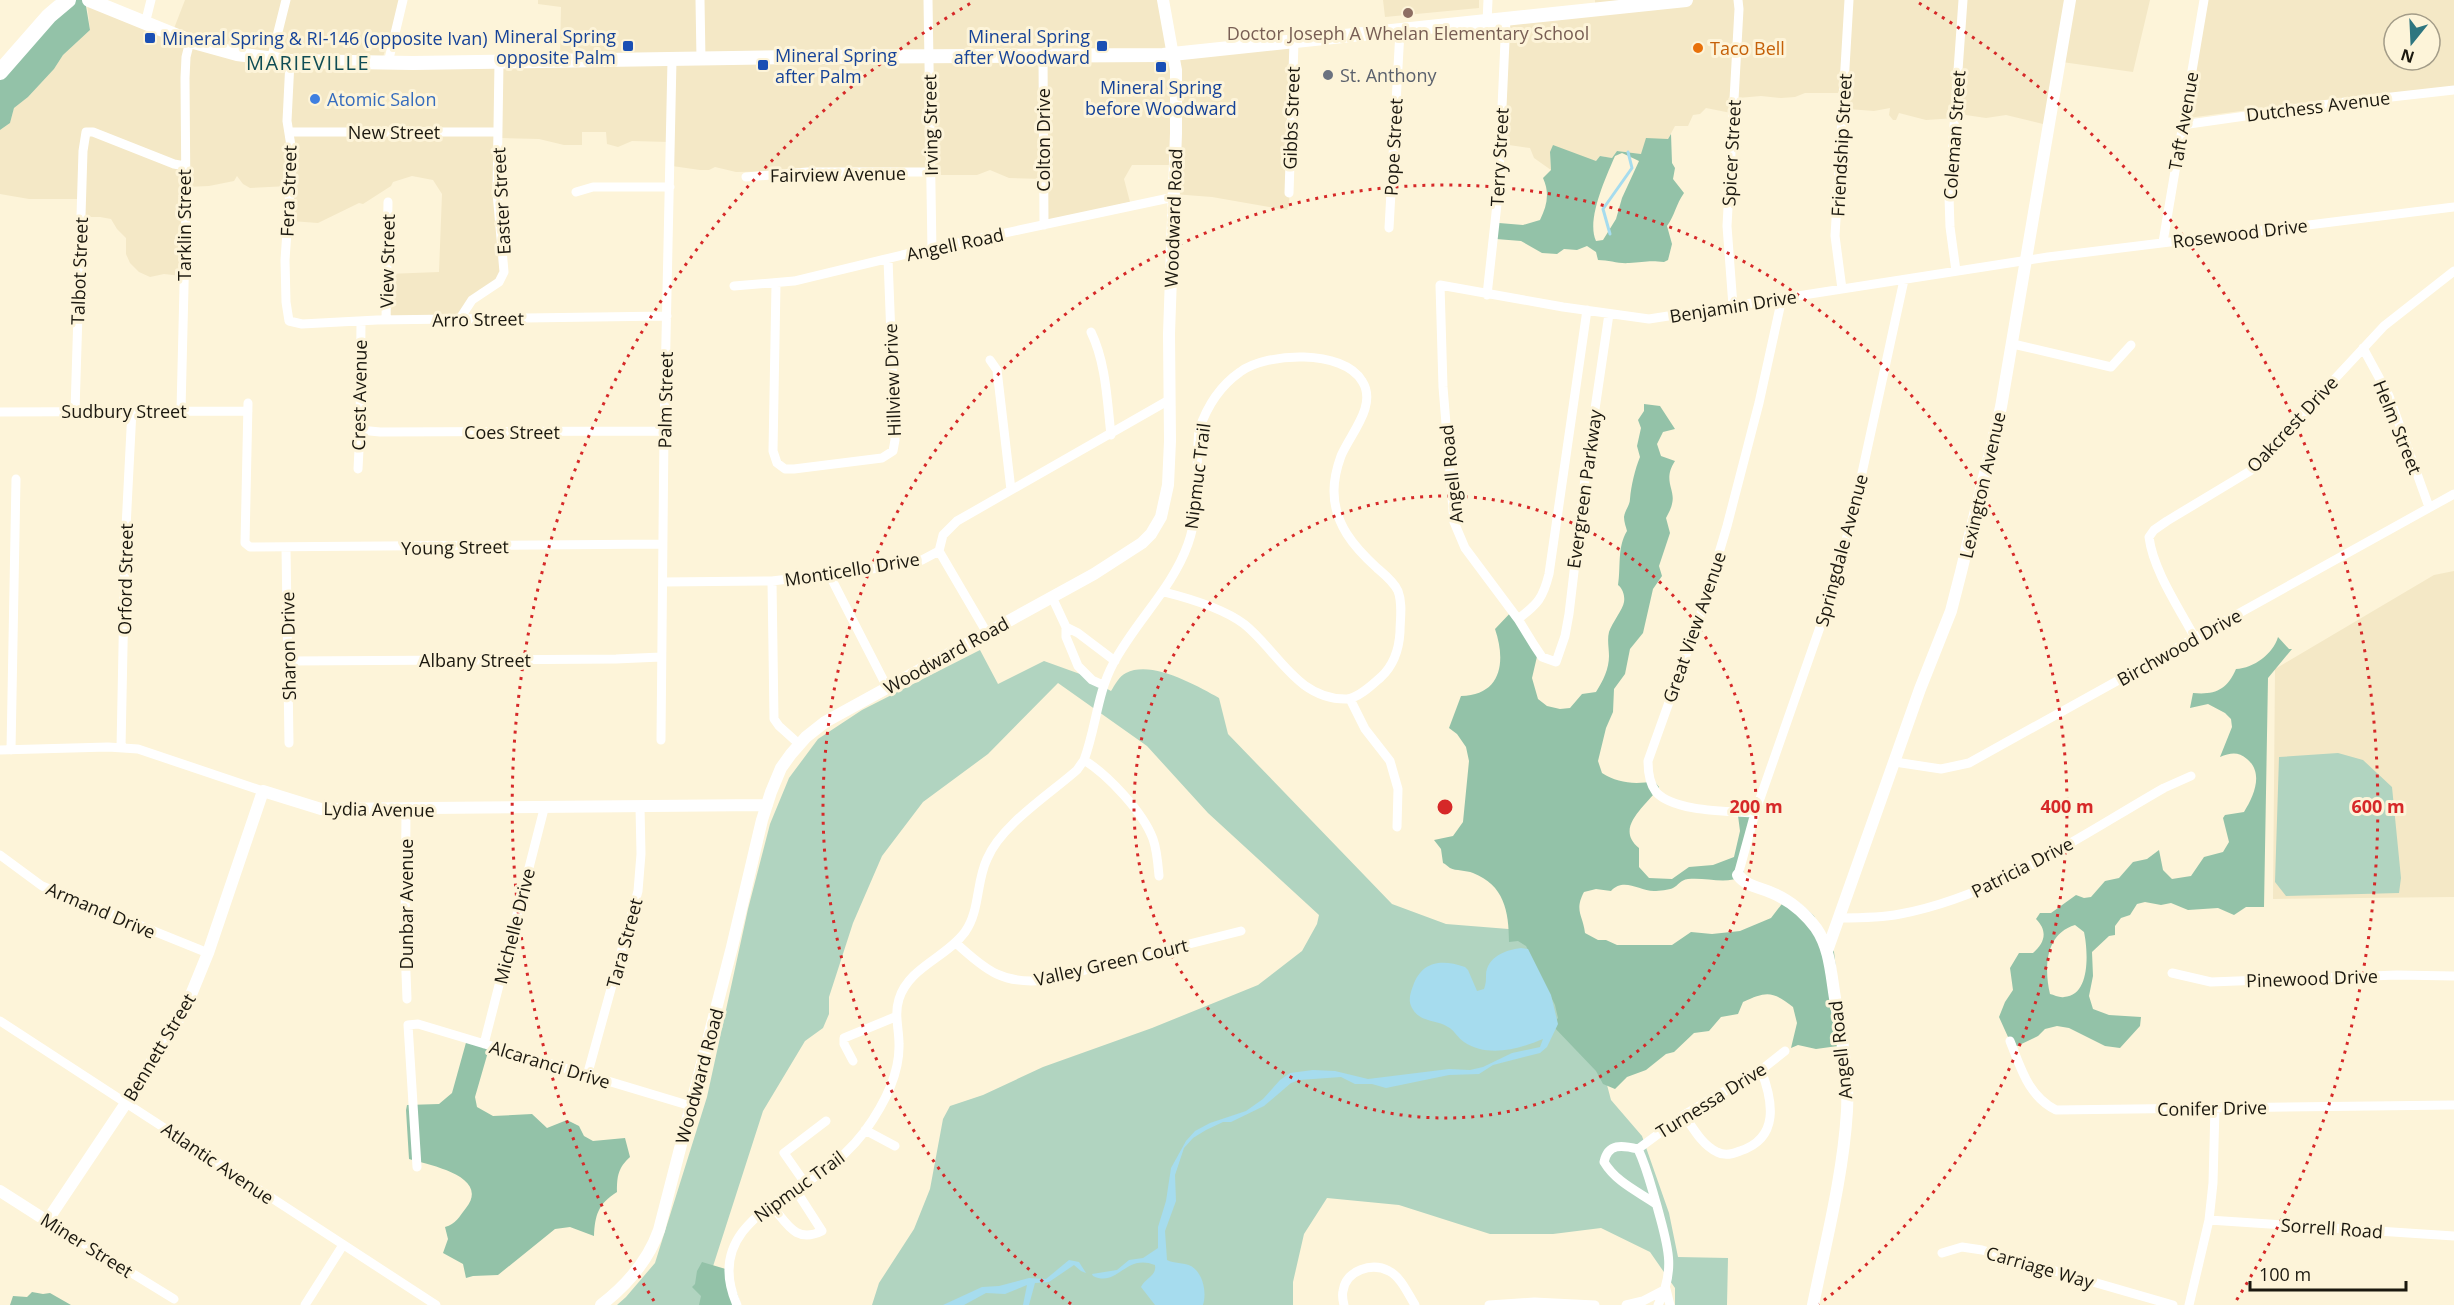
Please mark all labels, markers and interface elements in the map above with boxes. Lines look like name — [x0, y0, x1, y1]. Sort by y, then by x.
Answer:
marker: Doctor Joseph A Whelan Elementary School — [1401, 6, 1415, 20]
north arrow — [2382, 12, 2442, 72]
place label: Doctor Joseph A Whelan Elementary School — [1227, 21, 1589, 45]
place label: Mineral Spring opposite Palm — [494, 24, 616, 69]
place label: Mineral Spring after Woodward — [954, 24, 1090, 69]
place label: Mineral Spring & RI-146 (opposite Ivan) — [162, 26, 488, 50]
marker: Mineral Spring & RI-146 (opposite Ivan) — [143, 31, 157, 45]
place label: Taco Bell — [1710, 36, 1785, 60]
marker: Mineral Spring opposite Palm — [621, 39, 635, 53]
marker: Mineral Spring after Woodward — [1095, 39, 1109, 53]
marker: Taco Bell — [1691, 41, 1705, 55]
place label: Mineral Spring after Palm — [775, 43, 897, 88]
text: N — [2398, 44, 2417, 69]
district label: MARIEVILLE — [246, 49, 370, 76]
marker: Mineral Spring after Palm — [756, 58, 770, 72]
marker: Mineral Spring before Woodward — [1154, 60, 1168, 74]
place label: St. Anthony — [1340, 63, 1437, 87]
street label: Gibbs Street — [1277, 66, 1305, 170]
marker: St. Anthony — [1321, 68, 1335, 82]
street label: Coleman Street — [1938, 70, 1970, 200]
street label: Taft Avenue — [2163, 70, 2203, 172]
street label: Friendship Street — [1825, 73, 1857, 217]
street label: Irving Street — [917, 74, 943, 176]
place label: Mineral Spring before Woodward — [1085, 75, 1237, 120]
street label: Dutchess Avenue — [2245, 85, 2391, 127]
place label: Atomic Salon — [327, 87, 436, 111]
street label: Colton Drive — [1031, 88, 1055, 192]
marker: Atomic Salon — [308, 92, 322, 106]
street label: Pope Street — [1378, 98, 1408, 196]
street label: Spicer Street — [1716, 99, 1746, 207]
street label: Terry Street — [1484, 107, 1514, 207]
street label: New Street — [348, 120, 440, 144]
street label: Fera Street — [274, 145, 302, 237]
street label: Easter Street — [486, 147, 516, 255]
street label: Woodward Road — [1159, 148, 1187, 288]
street label: Fairview Avenue — [770, 161, 906, 187]
street label: Tarklin Street — [172, 169, 196, 281]
street label: Rosewood Drive — [2171, 213, 2309, 253]
street label: View Street — [374, 214, 400, 308]
street label: Talbot Street — [65, 217, 93, 325]
street label: Angell Road — [904, 222, 1006, 266]
street label: Benjamin Drive — [1668, 284, 1798, 328]
street label: Arro Street — [432, 306, 524, 332]
street label: Hillview Drive — [878, 323, 906, 437]
street label: Crest Avenue — [346, 339, 372, 451]
street label: Palm Street — [652, 351, 678, 449]
street label: Oakcrest Drive — [2241, 371, 2343, 477]
street label: Helm Street — [2368, 376, 2428, 478]
street label: Sudbury Street — [61, 399, 187, 423]
street label: Evergreen Parkway — [1561, 407, 1607, 570]
street label: Lexington Avenue — [1953, 409, 2011, 561]
street label: Coes Street — [464, 420, 560, 444]
street label: Nipmuc Trail — [1179, 422, 1215, 530]
street label: Angell Road — [1434, 424, 1468, 524]
street label: Springdale Avenue — [1809, 471, 1873, 629]
street label: Orford Street — [112, 523, 138, 635]
street label: Young Street — [401, 534, 509, 560]
street label: Monticello Drive — [783, 546, 921, 592]
street label: Great View Avenue — [1657, 548, 1731, 706]
street label: Sharon Drive — [275, 591, 301, 701]
street label: Birchwood Drive — [2113, 603, 2245, 691]
street label: Woodward Road — [879, 611, 1013, 699]
street label: Albany Street — [419, 648, 531, 672]
text: 200 m — [1729, 794, 1783, 818]
text: 400 m — [2040, 794, 2094, 818]
text: 600 m — [2351, 794, 2405, 818]
street label: Lydia Avenue — [323, 796, 435, 822]
centre of rings — [1435, 797, 1455, 817]
street label: Patricia Drive — [1967, 831, 2077, 903]
street label: Dunbar Avenue — [394, 839, 418, 969]
street label: Michelle Drive — [488, 866, 540, 986]
street label: Armand Drive — [43, 876, 159, 944]
street label: Tara Street — [600, 895, 648, 991]
street label: Valley Green Court — [1032, 933, 1190, 991]
street label: Pinewood Drive — [2246, 964, 2378, 992]
street label: Bennett Street — [117, 989, 201, 1105]
street label: Angell Road — [1823, 1000, 1857, 1100]
street label: Woodward Road — [669, 1006, 729, 1146]
street label: Alcaranci Drive — [487, 1034, 613, 1094]
street label: Turnessa Drive — [1651, 1057, 1771, 1143]
street label: Conifer Drive — [2157, 1095, 2267, 1121]
street label: Atlantic Avenue — [157, 1117, 279, 1209]
street label: Nipmuc Trail — [749, 1145, 849, 1227]
street label: Miner Street — [36, 1207, 138, 1283]
street label: Sorrell Road — [2280, 1212, 2384, 1244]
street label: Carriage Way — [1983, 1240, 2098, 1294]
scale bar — [2250, 1254, 2406, 1292]
text: 100 m — [2259, 1262, 2311, 1286]

